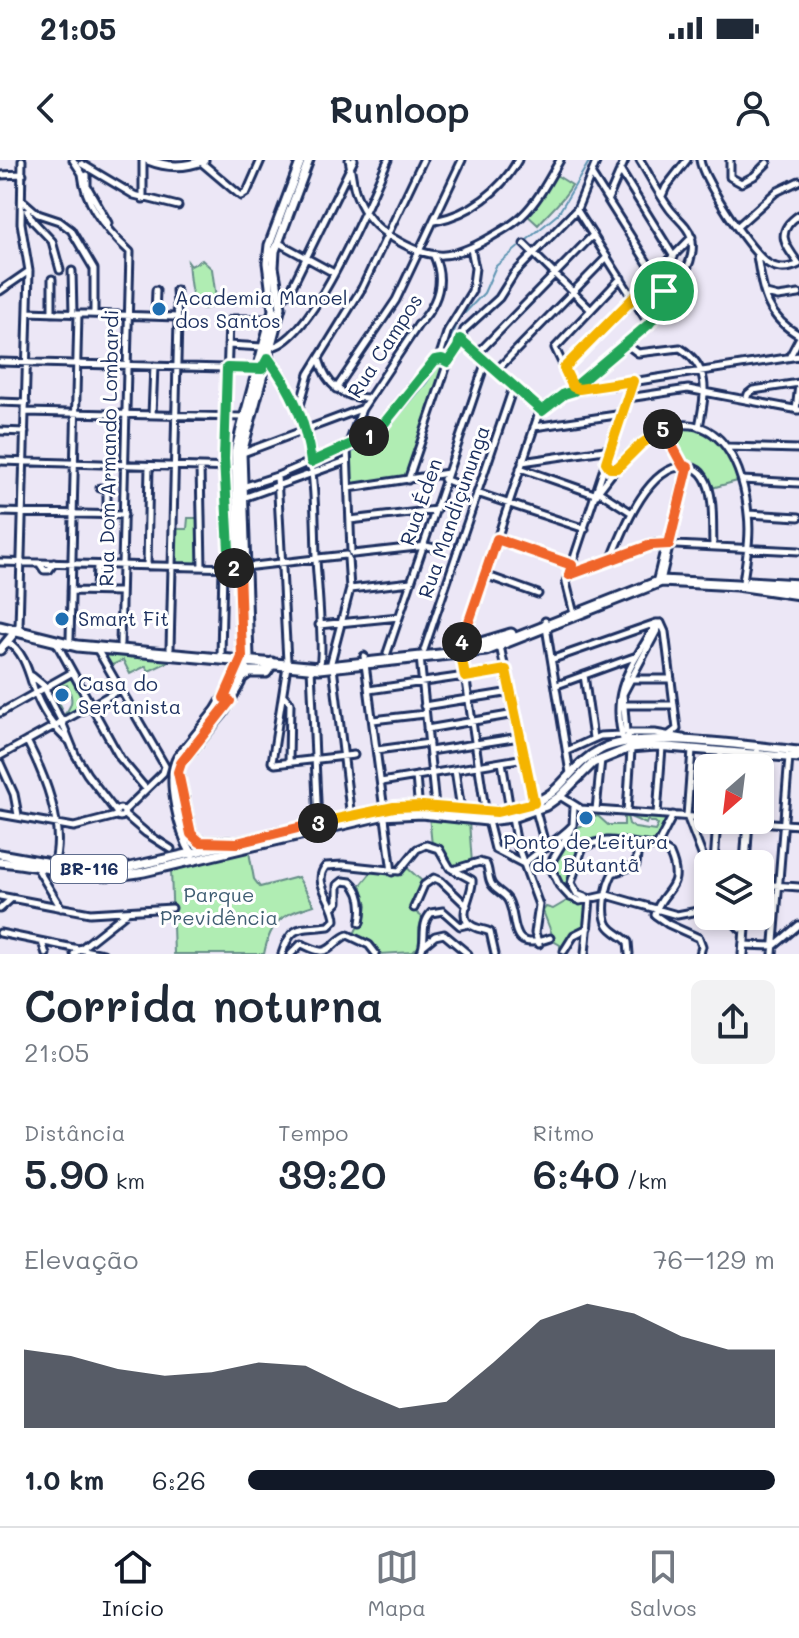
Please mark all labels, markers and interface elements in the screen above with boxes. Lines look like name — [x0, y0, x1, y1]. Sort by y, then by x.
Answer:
text: 21:05 — [40, 8, 116, 48]
text: Runloop — [329, 85, 470, 132]
icon: back — [24, 86, 68, 130]
icon: person — [731, 86, 775, 130]
pin — [630, 257, 698, 325]
icon: arrive — [642, 269, 686, 313]
place label: Academia Manoel dos Santos — [175, 284, 348, 333]
street label: Rua Campos — [341, 288, 428, 403]
marker: Academia Manoel dos Santos — [150, 300, 168, 318]
street label: Rua Dom Armando Lombardi — [93, 309, 123, 587]
pin: 5 — [643, 409, 683, 449]
text: 5 — [657, 414, 669, 443]
pin: 1 — [349, 416, 389, 456]
text: 1 — [364, 421, 374, 450]
street label: Rua Mandiçununga — [411, 422, 495, 601]
street label: Rua Éden — [393, 455, 447, 549]
pin: 2 — [214, 548, 254, 588]
text: 2 — [228, 553, 240, 582]
place label: Smart Fit — [78, 605, 169, 631]
marker: Smart Fit — [53, 610, 71, 628]
pin: 4 — [442, 622, 482, 662]
text: 4 — [455, 627, 469, 656]
place label: Casa do Sertanista — [78, 670, 181, 719]
marker: Casa do Sertanista — [53, 686, 71, 704]
north arrow — [694, 754, 774, 834]
map controls — [694, 754, 774, 930]
pin: 3 — [298, 803, 338, 843]
text: 3 — [311, 808, 325, 837]
marker: Ponto de Leitura do Butantã — [577, 809, 595, 827]
place label: Ponto de Leitura do Butantã — [504, 828, 668, 877]
button: layers — [694, 850, 774, 930]
road number: BR-116 — [51, 855, 127, 883]
park label: Parque Previdência — [160, 881, 278, 930]
text: Corrida noturna — [24, 976, 383, 1033]
button: share — [691, 980, 775, 1064]
text: 21:05 — [24, 1035, 89, 1069]
text: Distância — [24, 1118, 126, 1147]
text: Tempo — [278, 1118, 348, 1147]
text: Ritmo — [533, 1118, 594, 1147]
text: 5.90 — [24, 1147, 109, 1199]
text: 39:20 — [278, 1147, 386, 1199]
text: 6:40 — [533, 1147, 620, 1199]
text: km — [109, 1166, 145, 1195]
text: /km — [620, 1166, 667, 1195]
text: Elevação — [24, 1242, 138, 1276]
text: 76–129 m — [653, 1242, 775, 1276]
text: 1.0 km — [24, 1463, 104, 1497]
text: 6:26 — [152, 1463, 206, 1497]
tab: Início — [102, 1545, 163, 1622]
tab: Mapa — [367, 1545, 426, 1622]
tab: Salvos — [630, 1545, 697, 1622]

